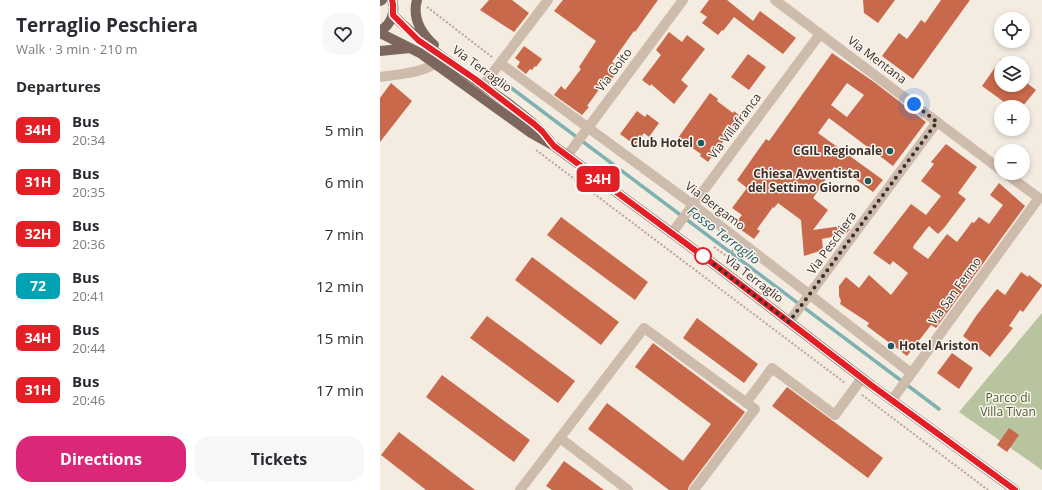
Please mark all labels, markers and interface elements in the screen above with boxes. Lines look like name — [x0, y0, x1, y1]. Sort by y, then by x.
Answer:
text: Terraglio Peschiera — [16, 12, 198, 38]
map controls — [994, 12, 1030, 180]
button: locate — [994, 12, 1030, 48]
button: heart — [322, 13, 364, 55]
street label: Via Mentana — [844, 32, 910, 87]
text: Walk · 3 min · 210 m — [16, 40, 138, 58]
street label: Via Terraglio — [449, 41, 515, 96]
street label: Via Goito — [592, 44, 636, 95]
button: layers — [994, 56, 1030, 92]
text: Departures — [16, 76, 101, 96]
street label: Via Villafranca — [704, 89, 765, 162]
your location — [904, 94, 924, 114]
button: + — [994, 100, 1030, 136]
text: Bus — [72, 111, 99, 131]
text: 34H — [25, 120, 51, 139]
text: 5 min — [325, 120, 364, 140]
text: 20:34 — [72, 131, 105, 149]
place label: Club Hotel — [631, 134, 693, 151]
marker: Club Hotel — [696, 138, 706, 148]
place label: CGIL Regionale — [793, 142, 882, 159]
button: − — [994, 144, 1030, 180]
marker: CGIL Regionale — [885, 146, 895, 156]
text: Bus — [72, 163, 99, 183]
place label: Chiesa Avventista del Settimo Giorno — [748, 165, 860, 196]
line badge: 34H — [575, 166, 621, 192]
text: 34H — [585, 169, 611, 188]
text: 31H — [25, 172, 51, 191]
text: 6 min — [325, 172, 364, 192]
marker: Chiesa Avventista del Settimo Giorno — [863, 176, 873, 186]
street label: Via Bergamo — [682, 177, 749, 234]
text: 20:35 — [72, 183, 105, 201]
water label: Fosso Terraglio — [684, 202, 764, 268]
street label: Via Peschiera — [803, 208, 860, 278]
text: Bus — [72, 215, 99, 235]
text: 32H — [25, 224, 51, 243]
text: 7 min — [325, 224, 364, 244]
text: 20:36 — [72, 235, 105, 253]
unlabelled marker — [694, 247, 712, 265]
street label: Via Terraglio — [721, 251, 787, 306]
street label: Via San Fermo — [924, 253, 985, 328]
text: Bus — [72, 267, 99, 287]
text: 72 — [30, 276, 46, 295]
text: 12 min — [316, 276, 364, 296]
text: 20:41 — [72, 287, 105, 305]
text: Bus — [72, 319, 99, 339]
text: 34H — [25, 328, 51, 347]
text: 15 min — [316, 328, 364, 348]
place label: Hotel Ariston — [899, 337, 979, 354]
text: 20:44 — [72, 339, 105, 357]
marker: Hotel Ariston — [886, 341, 896, 351]
text: Bus — [72, 371, 99, 391]
text: 31H — [25, 380, 51, 399]
text: 17 min — [316, 380, 364, 400]
park label: Parco di Villa Tivan — [980, 389, 1036, 420]
text: 20:46 — [72, 391, 105, 409]
button: Directions — [16, 436, 186, 482]
button: Tickets — [194, 436, 364, 482]

